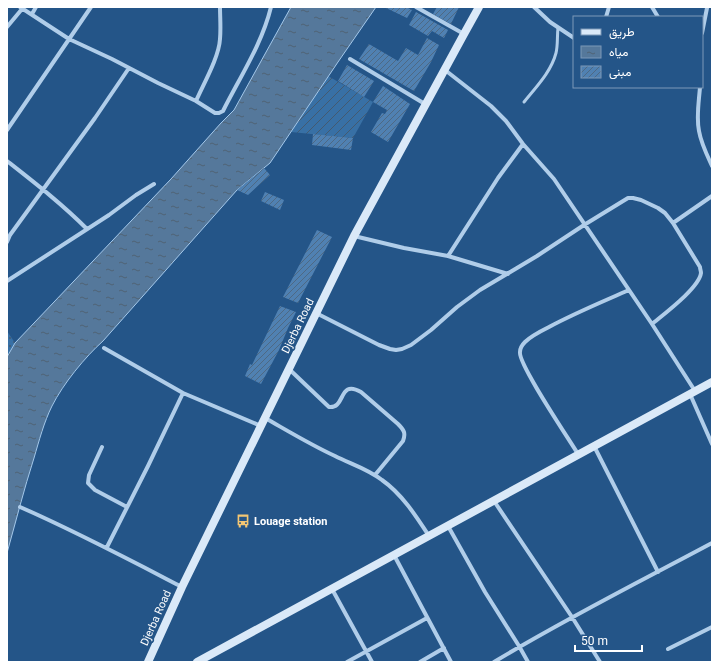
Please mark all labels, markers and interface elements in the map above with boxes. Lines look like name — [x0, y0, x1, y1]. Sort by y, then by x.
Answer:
legend — [573, 16, 703, 88]
text: طريق — [609, 25, 635, 40]
text: مياه — [609, 45, 628, 59]
text: مبنى — [609, 65, 631, 80]
street label: Djerba Road — [279, 296, 317, 356]
bus stop icon: Louage station — [235, 513, 251, 529]
place label: Louage station — [254, 515, 327, 528]
street label: Djerba Road — [138, 588, 174, 648]
scale bar — [575, 627, 642, 653]
text: 50 m — [581, 634, 608, 648]

